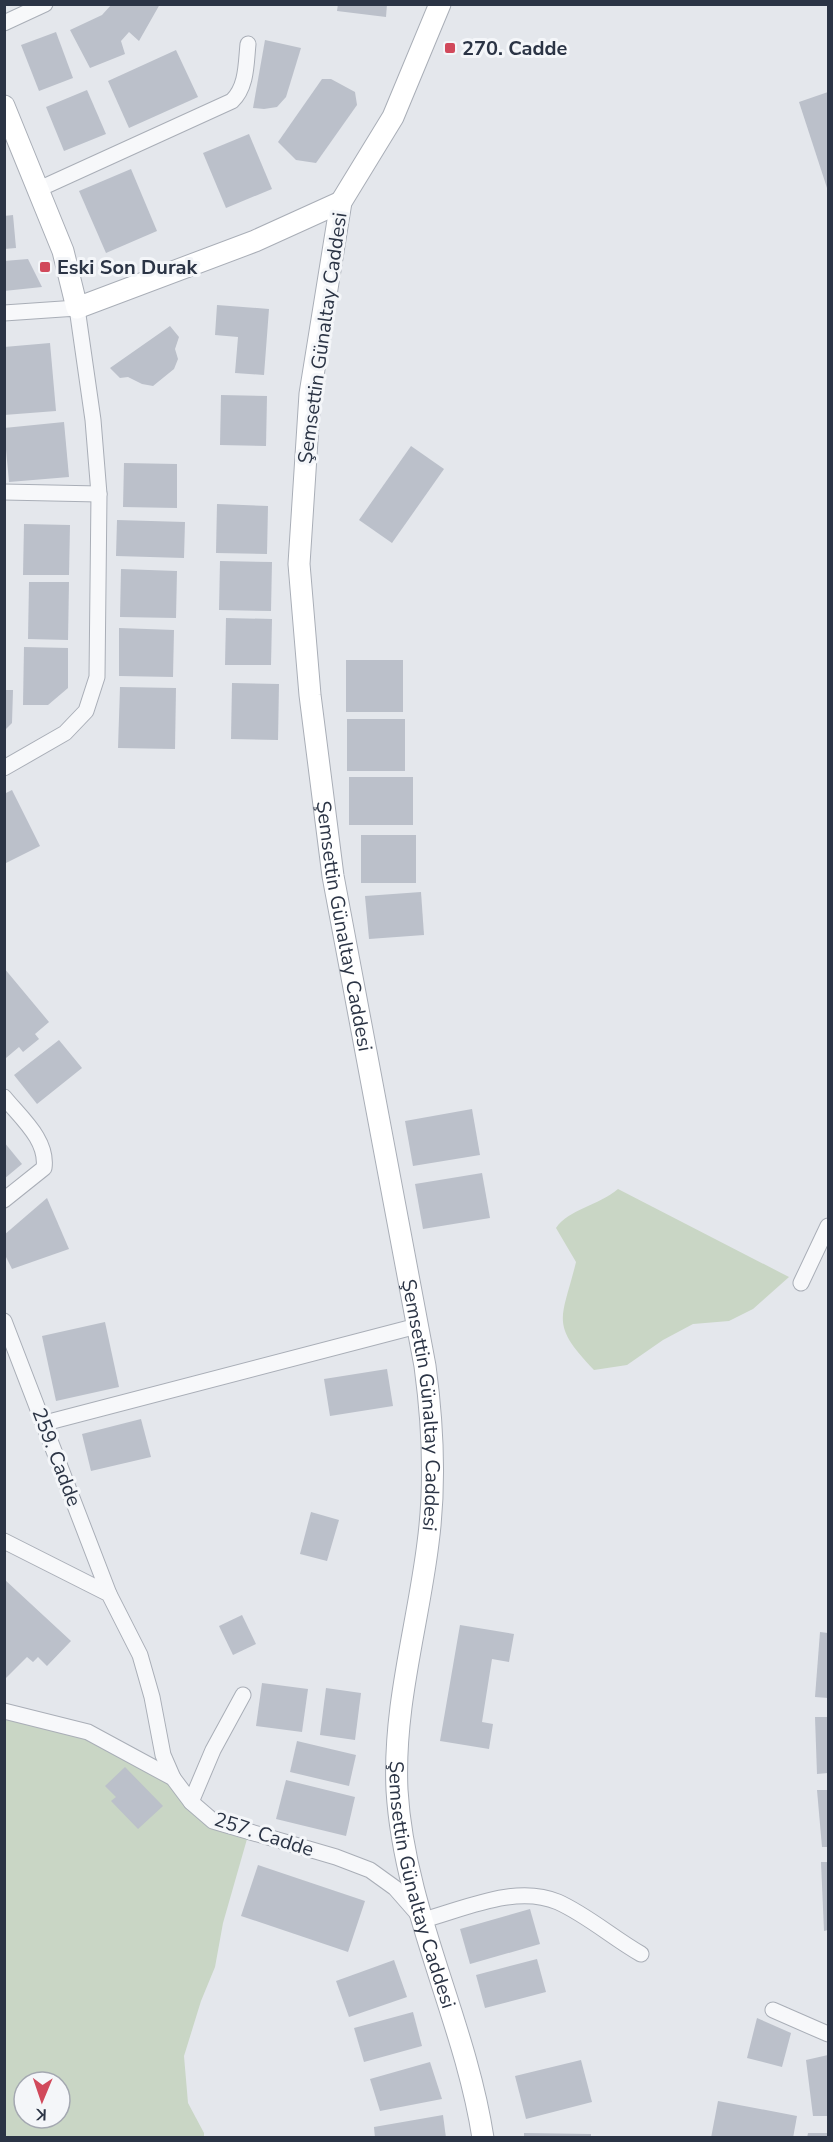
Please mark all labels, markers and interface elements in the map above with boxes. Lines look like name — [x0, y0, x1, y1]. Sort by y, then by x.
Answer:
place label: 270. Cadde — [462, 35, 568, 62]
marker: 270. Cadde — [443, 41, 457, 55]
street label: Şemsettin Günaltay Caddesi — [291, 211, 354, 465]
place label: Eski Son Durak — [57, 254, 199, 281]
marker: Eski Son Durak — [38, 260, 52, 274]
street label: Şemsettin Günaltay Caddesi — [310, 799, 379, 1054]
street label: Şemsettin Günaltay Caddesi — [395, 1277, 446, 1532]
street label: 259. Cadde — [25, 1404, 88, 1510]
street label: Şemsettin Günaltay Caddesi — [383, 1761, 462, 2012]
street label: 257. Cadde — [211, 1806, 317, 1863]
north arrow — [12, 2070, 72, 2130]
text: K — [34, 2103, 47, 2125]

